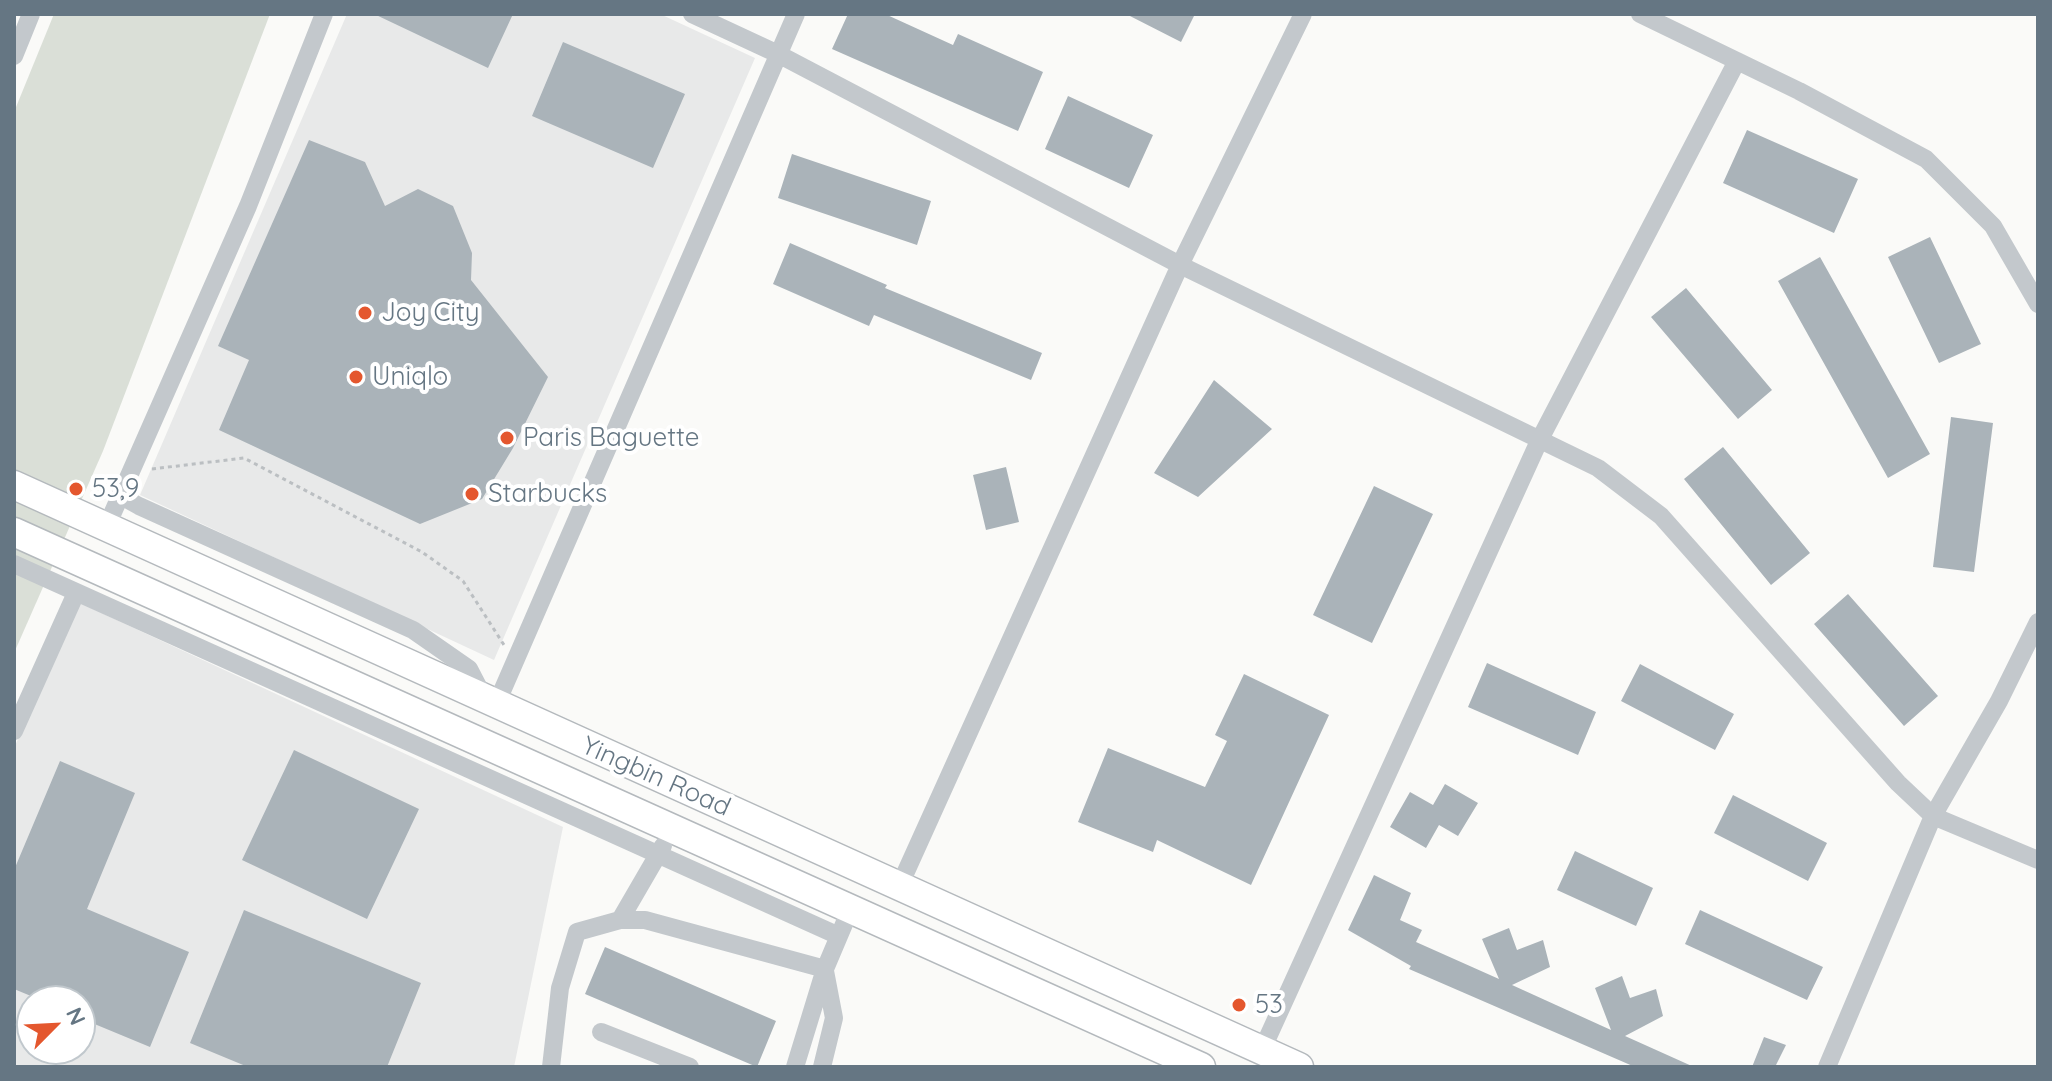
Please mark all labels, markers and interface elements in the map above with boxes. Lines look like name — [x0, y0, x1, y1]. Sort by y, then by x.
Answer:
place label: Joy City — [381, 297, 480, 329]
marker: Joy City — [356, 304, 374, 322]
place label: Uniqlo — [372, 361, 448, 393]
marker: Uniqlo — [347, 368, 365, 386]
place label: Paris Baguette — [523, 422, 699, 454]
marker: Paris Baguette — [498, 429, 516, 447]
place label: 53,9 — [92, 473, 139, 505]
place label: Starbucks — [488, 478, 607, 510]
marker: 53,9 — [67, 480, 85, 498]
marker: Starbucks — [463, 485, 481, 503]
street label: Yingbin Road — [577, 730, 735, 824]
north arrow — [16, 985, 96, 1065]
place label: 53 — [1255, 989, 1283, 1021]
marker: 53 — [1230, 996, 1248, 1014]
text: N — [60, 1003, 92, 1029]

